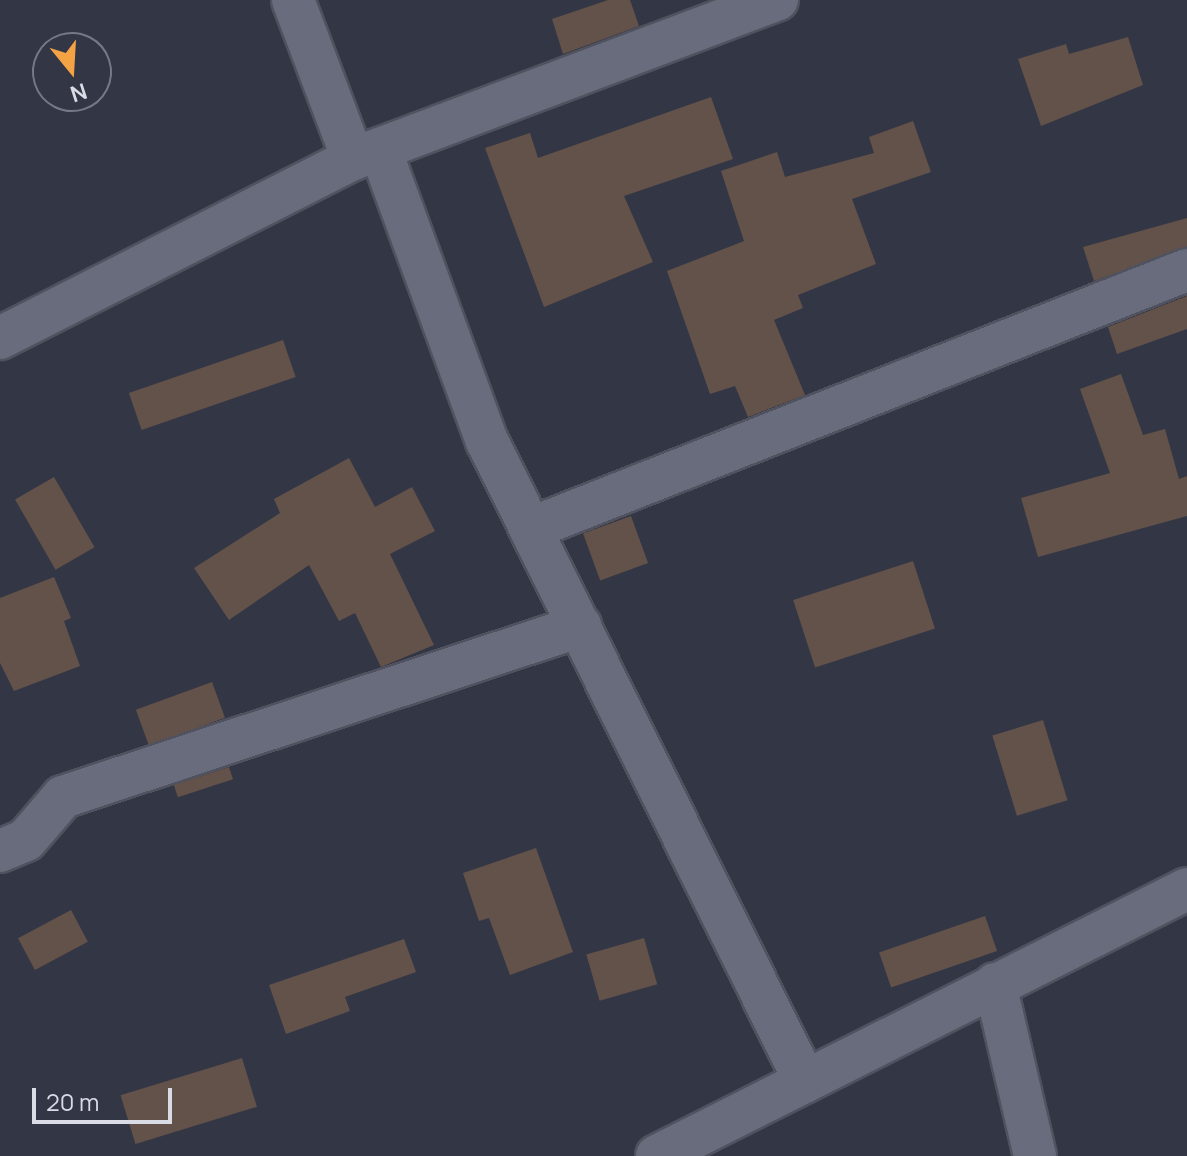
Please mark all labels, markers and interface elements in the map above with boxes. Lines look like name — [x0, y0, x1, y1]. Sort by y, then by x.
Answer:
north arrow — [32, 32, 112, 112]
text: N — [67, 76, 91, 110]
scale bar — [36, 1072, 176, 1122]
text: 20 m — [46, 1085, 99, 1118]

